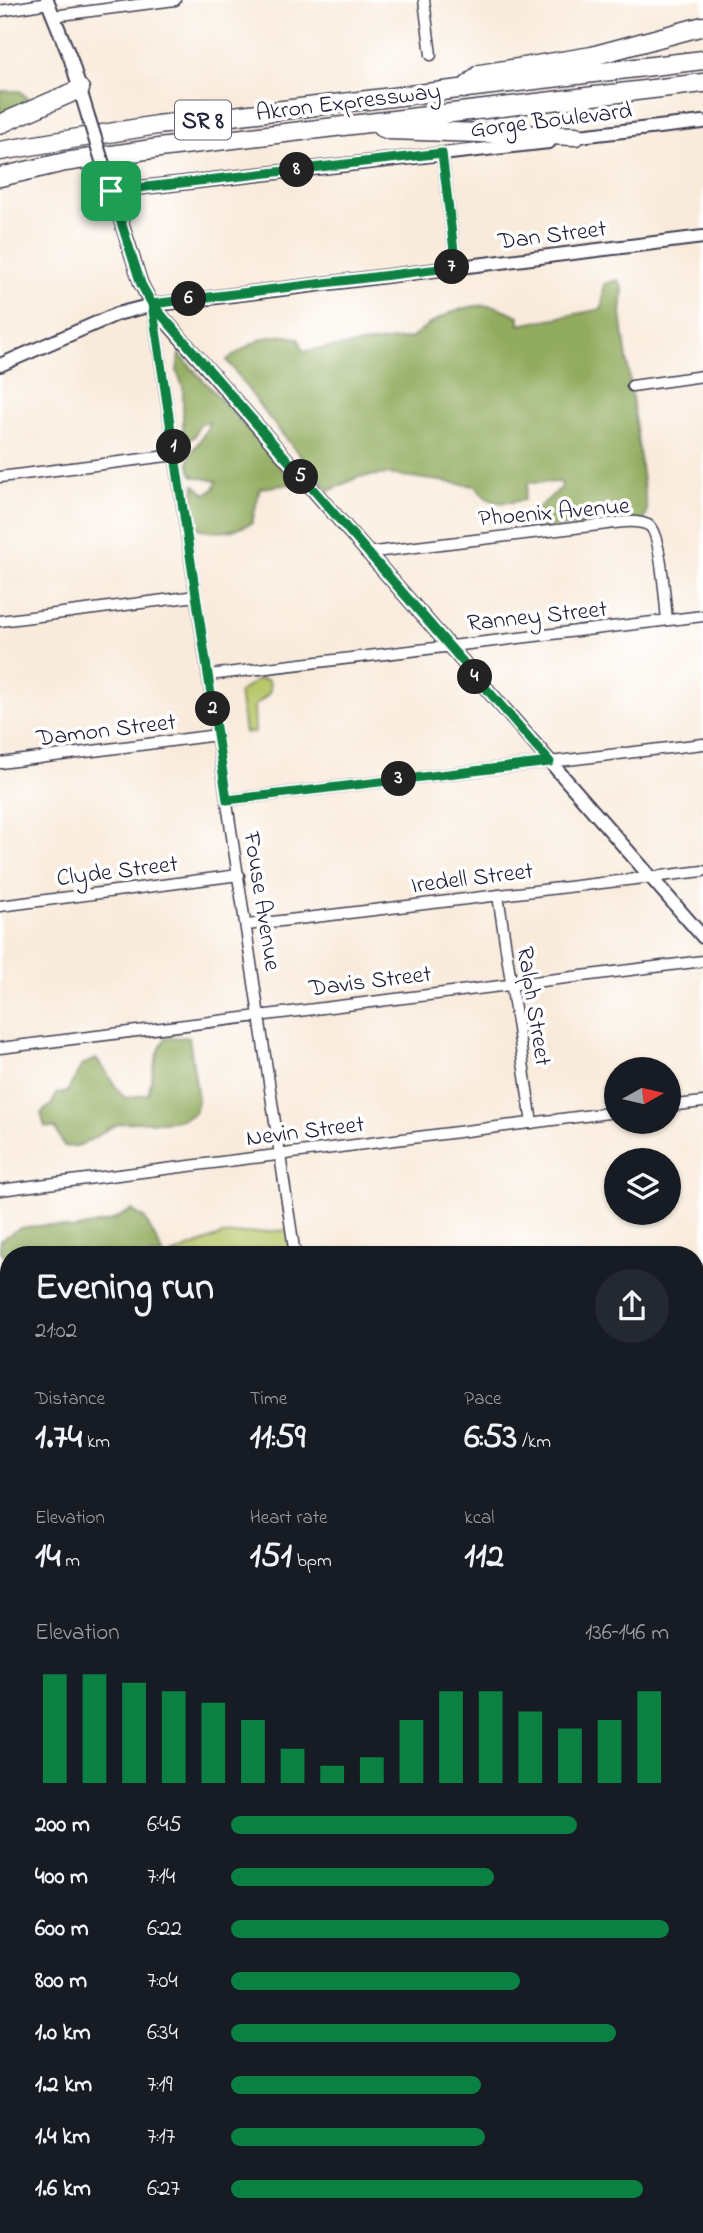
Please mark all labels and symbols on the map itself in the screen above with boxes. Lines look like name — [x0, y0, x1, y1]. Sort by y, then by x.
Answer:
street label: Akron Expressway — [254, 75, 443, 133]
street label: Gorge Boulevard — [468, 94, 635, 149]
road number: SR 8 — [175, 100, 231, 140]
pin: 8 — [280, 152, 314, 188]
pin — [81, 161, 141, 221]
street label: Dan Street — [495, 212, 608, 261]
pin: 7 — [434, 250, 470, 284]
pin: 6 — [172, 282, 206, 316]
pin: 1 — [156, 430, 192, 464]
pin: 5 — [284, 460, 318, 494]
street label: Phoenix Avenue — [477, 489, 632, 538]
street label: Ranney Street — [466, 593, 609, 643]
pin: 4 — [458, 660, 492, 694]
pin: 2 — [196, 692, 230, 726]
street label: Damon Street — [34, 706, 178, 758]
pin: 3 — [382, 762, 416, 796]
street label: Fouse Avenue — [232, 828, 289, 974]
street label: Clyde Street — [55, 848, 180, 898]
street label: Iredell Street — [409, 855, 535, 904]
street label: Ralph Street — [506, 944, 559, 1069]
street label: Davis Street — [306, 958, 433, 1007]
north arrow — [604, 1057, 681, 1134]
street label: Nevin Street — [244, 1108, 366, 1157]

